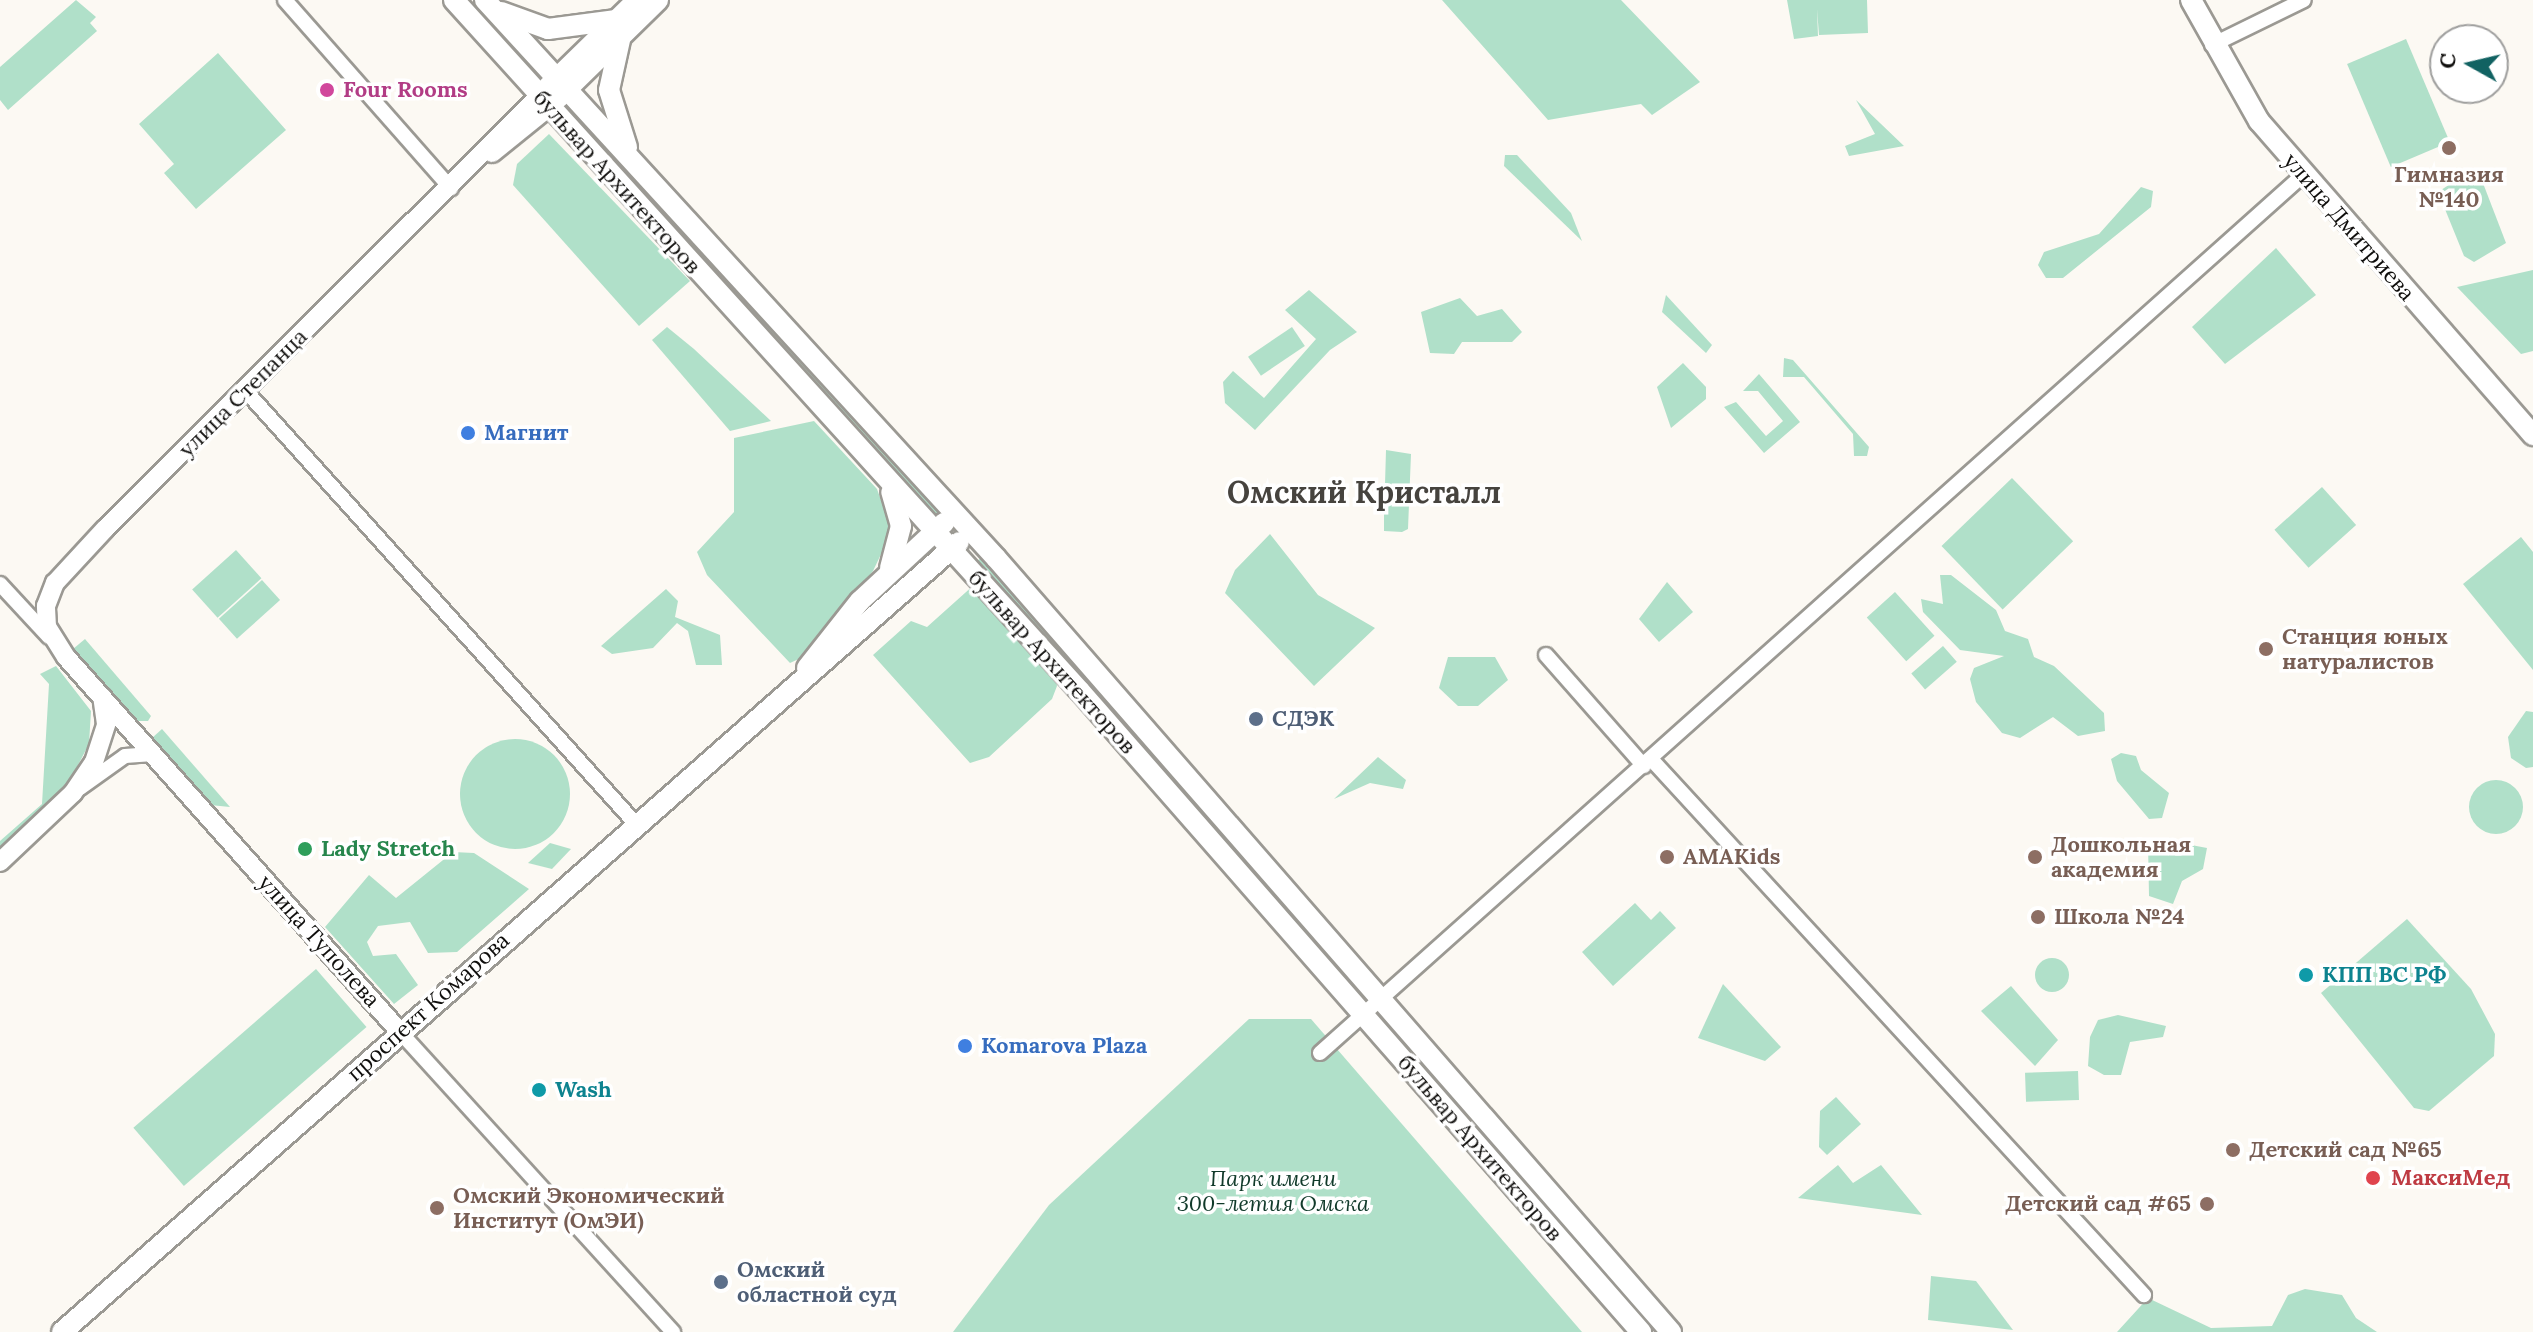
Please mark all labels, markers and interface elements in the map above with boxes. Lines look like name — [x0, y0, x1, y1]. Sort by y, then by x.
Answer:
north arrow — [2429, 24, 2509, 104]
text: С — [2432, 52, 2462, 70]
place label: Four Rooms — [343, 77, 468, 103]
marker: Four Rooms — [318, 81, 336, 99]
street label: бульвар Архитекторов — [528, 85, 706, 279]
marker: Гимназия №140 — [2440, 139, 2458, 157]
street label: улица Дмитриева — [2278, 148, 2420, 306]
place label: Гимназия №140 — [2394, 161, 2504, 212]
street label: улица Степанца — [173, 323, 313, 463]
place label: Магнит — [484, 420, 568, 446]
marker: Магнит — [459, 424, 477, 442]
district label: Омский Кристалл — [1227, 474, 1501, 510]
street label: бульвар Архитекторов — [963, 565, 1141, 759]
place label: Станция юных натуралистов — [2282, 623, 2448, 674]
marker: Станция юных натуралистов — [2257, 640, 2275, 658]
place label: СДЭК — [1272, 706, 1334, 732]
marker: СДЭК — [1247, 710, 1265, 728]
place label: Дошкольная академия — [2051, 831, 2191, 882]
place label: Lady Stretch — [321, 836, 455, 862]
marker: Lady Stretch — [296, 840, 314, 858]
place label: AMAKids — [1683, 844, 1780, 870]
marker: AMAKids — [1658, 848, 1676, 866]
marker: Дошкольная академия — [2026, 848, 2044, 866]
street label: улица Туполева — [253, 869, 385, 1013]
place label: Школа №24 — [2054, 904, 2185, 930]
marker: Школа №24 — [2029, 908, 2047, 926]
street label: проспект Комарова — [341, 927, 515, 1087]
place label: КПП ВС РФ — [2322, 962, 2447, 988]
marker: КПП ВС РФ — [2297, 966, 2315, 984]
place label: Komarova Plaza — [981, 1033, 1147, 1059]
marker: Komarova Plaza — [956, 1037, 974, 1055]
street label: бульвар Архитекторов — [1392, 1050, 1568, 1246]
place label: Wash — [555, 1077, 612, 1103]
marker: Wash — [530, 1081, 548, 1099]
place label: Детский сад №65 — [2249, 1137, 2442, 1163]
marker: Детский сад №65 — [2224, 1141, 2242, 1159]
park label: Парк имени 300-летия Омска — [1177, 1165, 1369, 1216]
place label: МаксиМед — [2391, 1165, 2510, 1191]
marker: МаксиМед — [2362, 1167, 2384, 1189]
place label: Омский Экономический Институт (ОмЭИ) — [453, 1182, 724, 1234]
place label: Детский сад #65 — [2005, 1191, 2191, 1217]
marker: Детский сад #65 — [2198, 1195, 2216, 1213]
marker: Омский Экономический Институт (ОмЭИ) — [428, 1199, 446, 1217]
place label: Омский областной суд — [737, 1256, 897, 1308]
marker: Омский областной суд — [712, 1273, 730, 1291]

